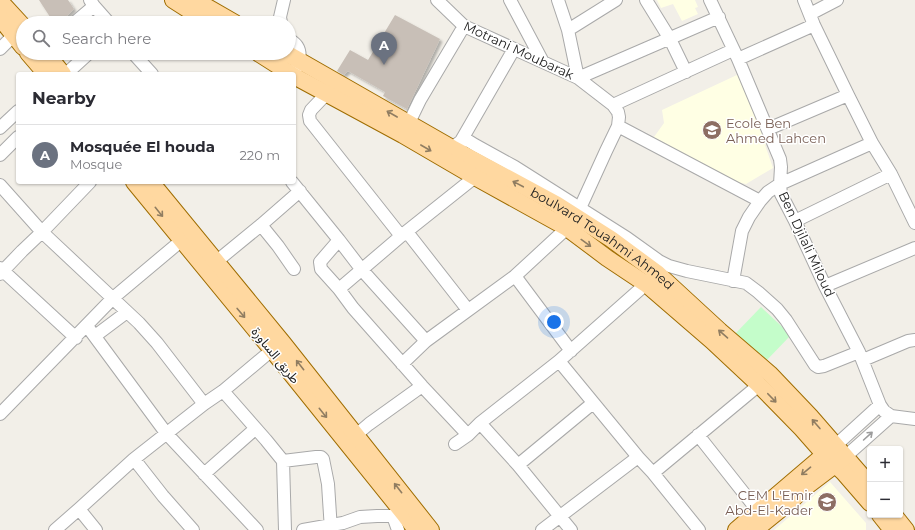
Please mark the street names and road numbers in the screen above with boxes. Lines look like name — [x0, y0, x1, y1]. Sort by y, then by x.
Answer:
street label: Motrani Moubarak — [461, 17, 577, 83]
street label: boulvard Touahmi Ahmed — [528, 184, 677, 293]
street label: Ben Djilali Miloud — [776, 189, 838, 299]
street label: طريق الساورة — [248, 324, 304, 387]

